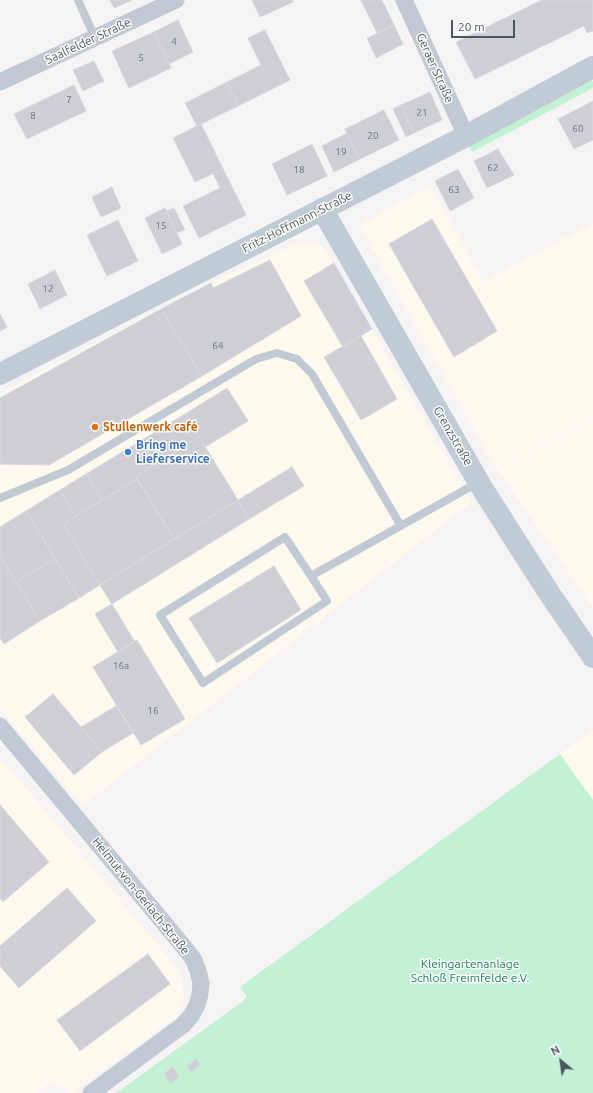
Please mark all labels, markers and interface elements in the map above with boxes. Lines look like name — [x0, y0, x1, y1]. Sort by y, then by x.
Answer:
scale bar — [453, 12, 517, 38]
street label: Saalfelder Straße — [43, 15, 133, 67]
text: 20 m — [458, 20, 485, 33]
street label: Geraer Straße — [413, 31, 457, 105]
house number: 4 — [171, 36, 177, 48]
house number: 5 — [138, 52, 144, 64]
house number: 7 — [66, 94, 72, 106]
house number: 21 — [416, 107, 428, 119]
house number: 8 — [30, 110, 36, 122]
house number: 60 — [572, 123, 584, 135]
house number: 20 — [367, 130, 379, 142]
house number: 19 — [335, 146, 347, 158]
house number: 62 — [487, 162, 499, 174]
house number: 18 — [293, 164, 305, 176]
house number: 63 — [448, 184, 460, 196]
street label: Fritz-Hoffmann-Straße — [240, 188, 354, 256]
house number: 15 — [155, 220, 167, 232]
house number: 12 — [42, 283, 54, 295]
house number: 64 — [212, 340, 224, 352]
street label: Grenzstraße — [430, 404, 476, 468]
place label: Stullenwerk café — [103, 420, 198, 434]
marker: Stullenwerk café — [90, 422, 100, 432]
place label: Bring me Lieferservice — [136, 438, 210, 466]
marker: Bring me Lieferservice — [123, 447, 133, 457]
house number: 16a — [113, 660, 129, 672]
house number: 16 — [147, 705, 159, 717]
street label: Helmut-von-Gerlach-Straße — [89, 835, 193, 957]
park label: Kleingartenanlage Schloß Freimfelde e.V. — [411, 957, 529, 985]
north arrow — [541, 1041, 581, 1081]
text: N — [549, 1043, 562, 1058]

